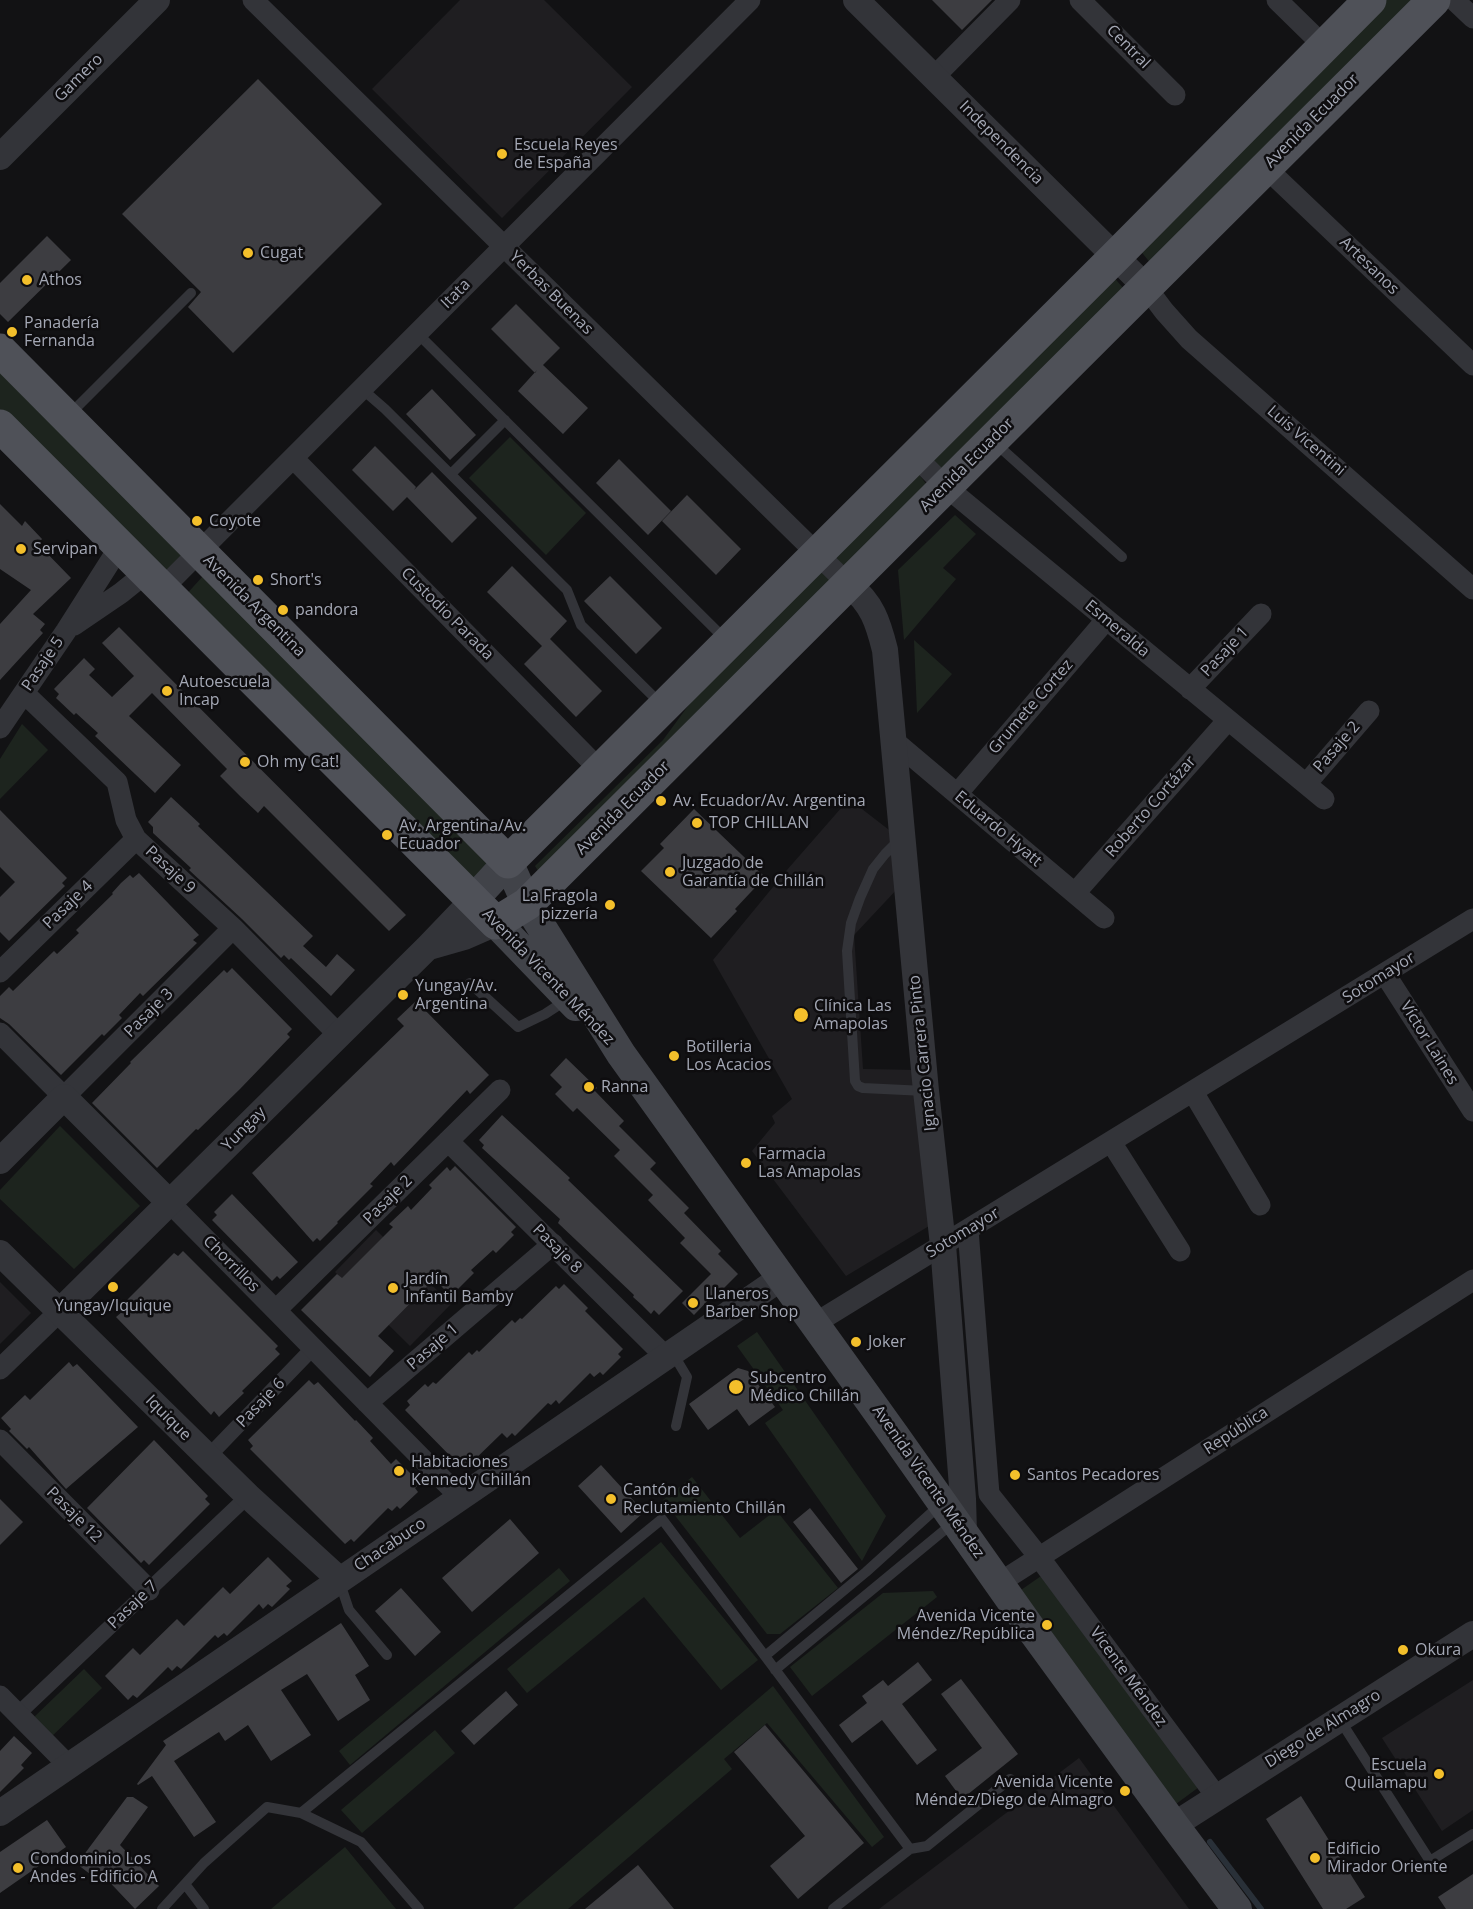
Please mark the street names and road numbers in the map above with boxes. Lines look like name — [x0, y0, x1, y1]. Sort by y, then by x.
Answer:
street label: Central — [1102, 21, 1154, 73]
street label: Gamero — [51, 50, 107, 106]
street label: Avenida Ecuador — [1261, 70, 1363, 172]
street label: Independencia — [955, 97, 1047, 189]
street label: Artesanos — [1335, 233, 1403, 299]
street label: Yerbas Buenas — [505, 247, 597, 339]
street label: Itata — [437, 275, 475, 313]
street label: Luis Vicentini — [1263, 402, 1349, 480]
street label: Avenida Ecuador — [916, 414, 1018, 516]
street label: Avenida Argentina — [199, 551, 309, 661]
street label: Custodio Parada — [397, 564, 497, 664]
street label: Esmeralda — [1081, 596, 1153, 662]
street label: Pasaje 1 — [1197, 623, 1253, 681]
street label: Pasaje 5 — [18, 633, 68, 695]
street label: Grumete Cortez — [985, 656, 1077, 758]
street label: Pasaje 2 — [1310, 718, 1364, 776]
street label: Roberto Cortázar — [1102, 752, 1200, 862]
street label: Avenida Ecuador — [572, 757, 674, 859]
street label: Eduardo Hyatt — [951, 787, 1045, 871]
street label: Pasaje 9 — [141, 842, 199, 898]
street label: Pasaje 4 — [39, 877, 97, 933]
street label: Avenida Vicente Méndez — [478, 905, 618, 1049]
street label: Sotomayor — [1339, 948, 1419, 1008]
street label: Ignacio Carrera Pinto — [905, 974, 941, 1132]
street label: Pasaje 3 — [121, 985, 177, 1041]
street label: Víctor Laines — [1396, 998, 1462, 1088]
street label: Yungay — [218, 1103, 270, 1155]
street label: Pasaje 2 — [360, 1172, 416, 1228]
street label: Sotomayor — [923, 1204, 1003, 1262]
street label: Pasaje 8 — [529, 1221, 585, 1277]
street label: Chorrillos — [199, 1232, 263, 1296]
street label: Pasaje 1 — [404, 1320, 462, 1374]
street label: Pasaje 6 — [233, 1374, 289, 1432]
street label: Iquique — [141, 1391, 195, 1445]
street label: Avenida Vicente Méndez — [868, 1402, 988, 1562]
street label: República — [1200, 1403, 1272, 1459]
street label: Pasaje 12 — [42, 1483, 106, 1547]
street label: Chacabuco — [351, 1514, 429, 1576]
street label: Pasaje 7 — [104, 1577, 162, 1633]
street label: Vicente Méndez — [1085, 1623, 1171, 1731]
street label: Diego de Almagro — [1262, 1686, 1384, 1772]

